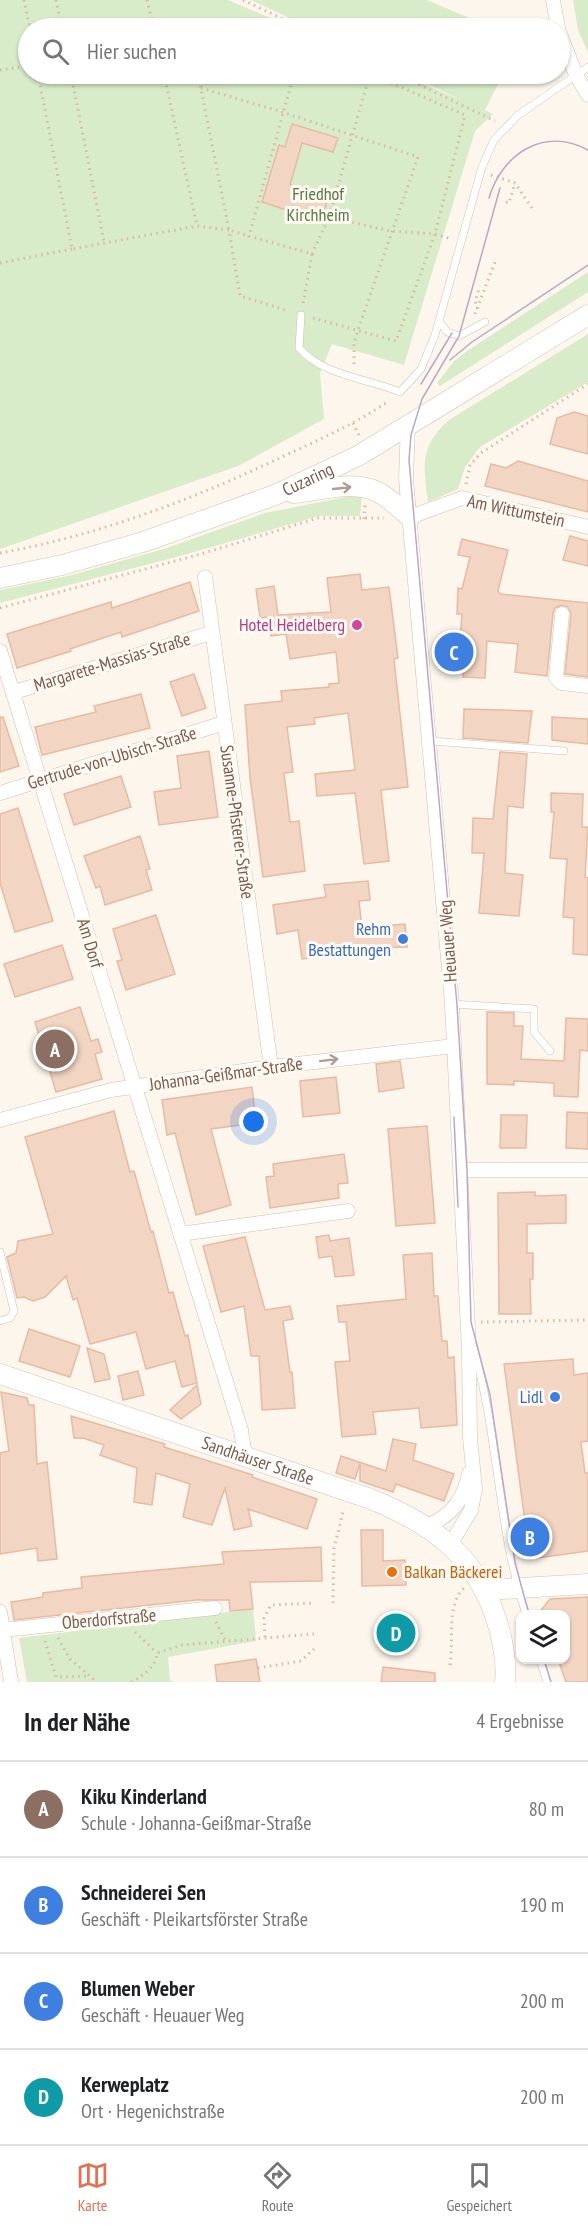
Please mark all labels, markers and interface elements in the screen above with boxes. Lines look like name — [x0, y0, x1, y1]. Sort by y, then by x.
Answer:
search box — [18, 18, 570, 84]
icon: search — [39, 35, 72, 68]
text: Hier suchen — [87, 37, 177, 65]
park label: Friedhof Kirchheim — [286, 182, 350, 226]
street label: Cuzaring — [278, 457, 337, 501]
one-way arrow — [332, 482, 351, 493]
street label: Am Wittumstein — [465, 489, 567, 532]
place label: Hotel Heidelberg — [239, 613, 345, 636]
marker: Hotel Heidelberg — [350, 618, 364, 632]
street label: Margarete-Massias-Straße — [31, 627, 193, 696]
pin: C — [434, 630, 474, 674]
street label: Gertrude-von-Ubisch-Straße — [25, 721, 199, 794]
street label: Susanne-Pfisterer-Straße — [215, 744, 260, 900]
street label: Heuauer Weg — [433, 899, 462, 983]
street label: Am Dorf — [72, 915, 109, 972]
place label: Rehm Bestattungen — [308, 917, 391, 961]
marker: Rehm Bestattungen — [396, 932, 410, 946]
pin: A — [36, 1026, 74, 1072]
street label: Johanna-Geißmar-Straße — [147, 1051, 304, 1096]
one-way arrow — [318, 1054, 338, 1065]
your location — [239, 1107, 268, 1136]
place label: Lidl — [520, 1385, 544, 1408]
marker: Lidl — [548, 1390, 562, 1404]
street label: Sandhäuser Straße — [199, 1431, 317, 1490]
pin: B — [510, 1514, 550, 1560]
place label: Balkan Bäckerei — [404, 1560, 502, 1583]
marker: Balkan Bäckerei — [385, 1565, 399, 1579]
street label: Oberdorfstraße — [61, 1603, 157, 1634]
pin: D — [376, 1610, 416, 1656]
map controls — [516, 1610, 570, 1664]
button: layers — [516, 1610, 570, 1664]
text: In der Nähe — [24, 1705, 130, 1738]
text: 4 Ergebnisse — [476, 1708, 564, 1734]
text: Kiku Kinderland — [81, 1782, 207, 1810]
text: A — [38, 1796, 49, 1822]
text: 80 m — [529, 1796, 564, 1822]
text: Schule · Johanna-Geißmar-Straße — [81, 1810, 312, 1836]
text: Schneiderei Sen — [81, 1878, 206, 1906]
text: B — [39, 1892, 48, 1918]
text: 190 m — [520, 1892, 564, 1918]
text: Geschäft · Pleikartsförster Straße — [81, 1906, 308, 1932]
text: Blumen Weber — [81, 1974, 195, 2002]
text: C — [39, 1988, 48, 2014]
text: 200 m — [520, 1988, 564, 2014]
text: Geschäft · Heuauer Weg — [81, 2002, 244, 2028]
text: Kerweplatz — [81, 2070, 169, 2098]
text: D — [38, 2084, 49, 2110]
text: 200 m — [520, 2084, 564, 2110]
text: Ort · Hegenichstraße — [81, 2098, 225, 2124]
tab: Karte — [76, 2159, 109, 2215]
tab: Route — [261, 2159, 294, 2215]
tab: Gespeichert — [446, 2159, 512, 2215]

